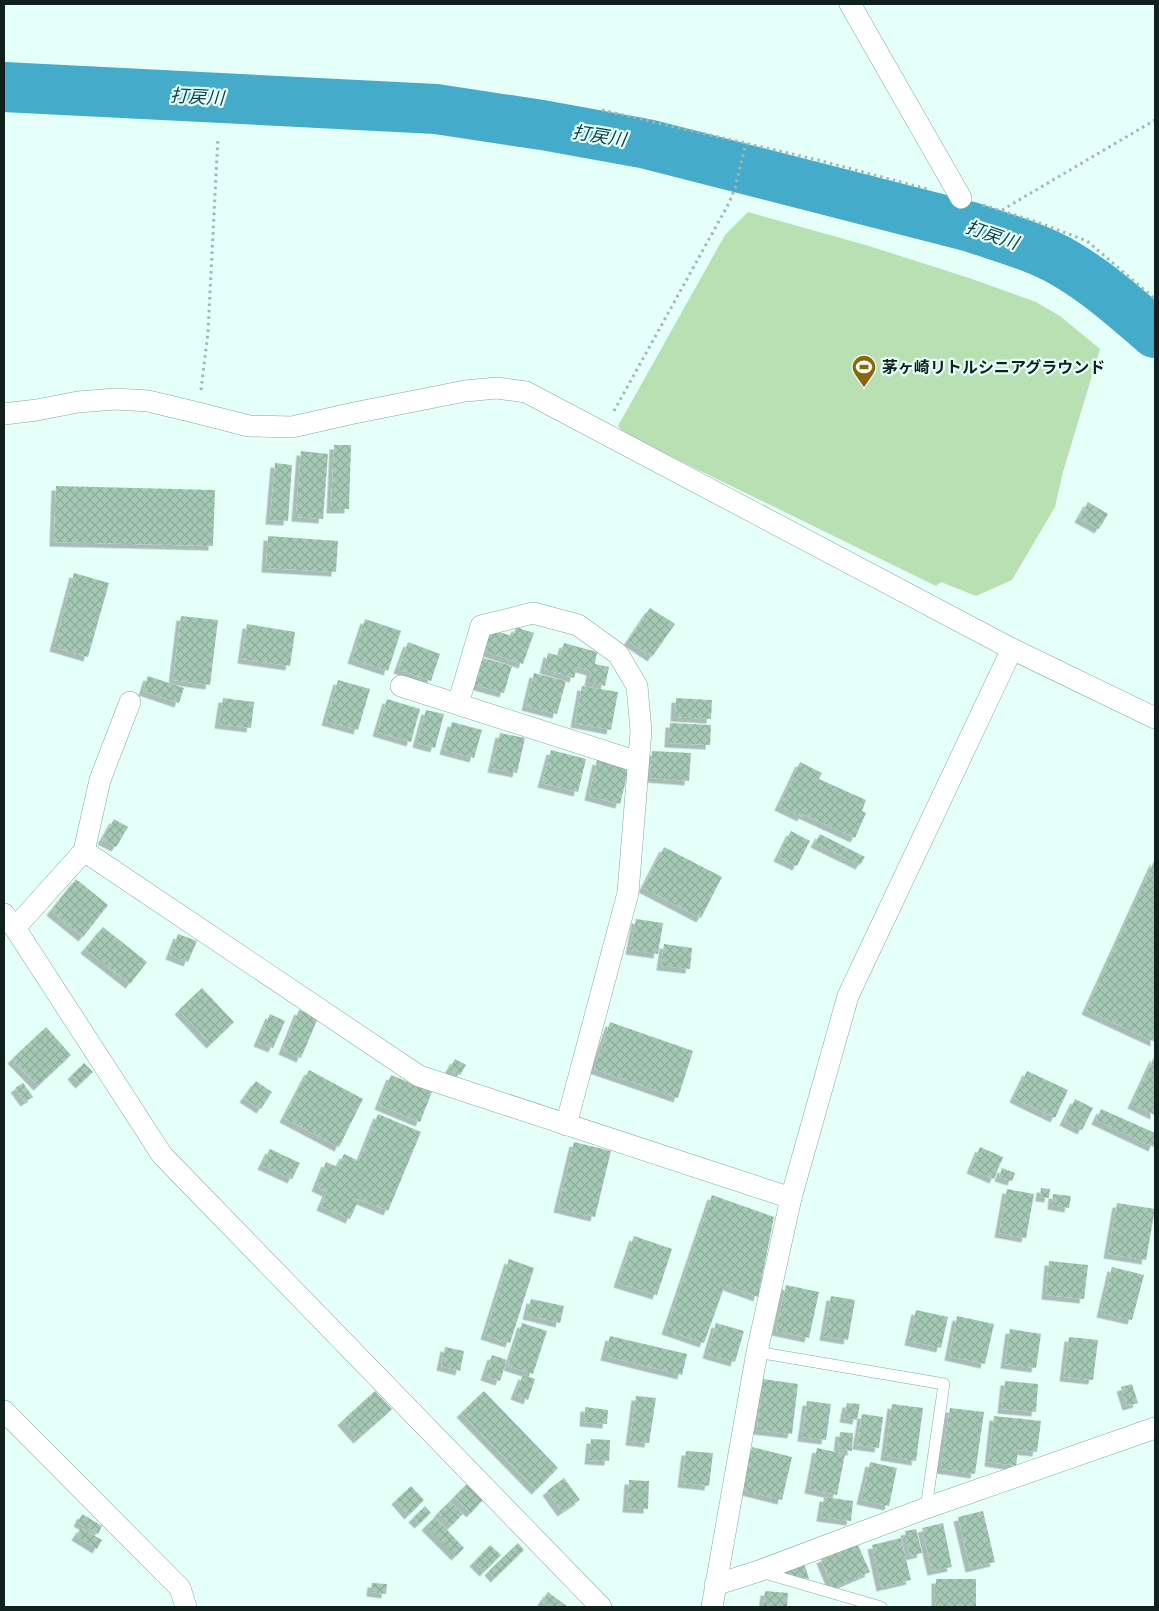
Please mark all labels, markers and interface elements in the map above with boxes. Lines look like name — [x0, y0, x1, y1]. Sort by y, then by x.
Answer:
water label: 打戻川 — [169, 86, 226, 110]
water label: 打戻川 — [571, 122, 629, 151]
water label: 打戻川 — [963, 217, 1023, 255]
sports icon: 茅ヶ崎リトルシニアグラウンド — [851, 354, 877, 388]
place label: 茅ヶ崎リトルシニアグラウンド — [882, 358, 1105, 378]

